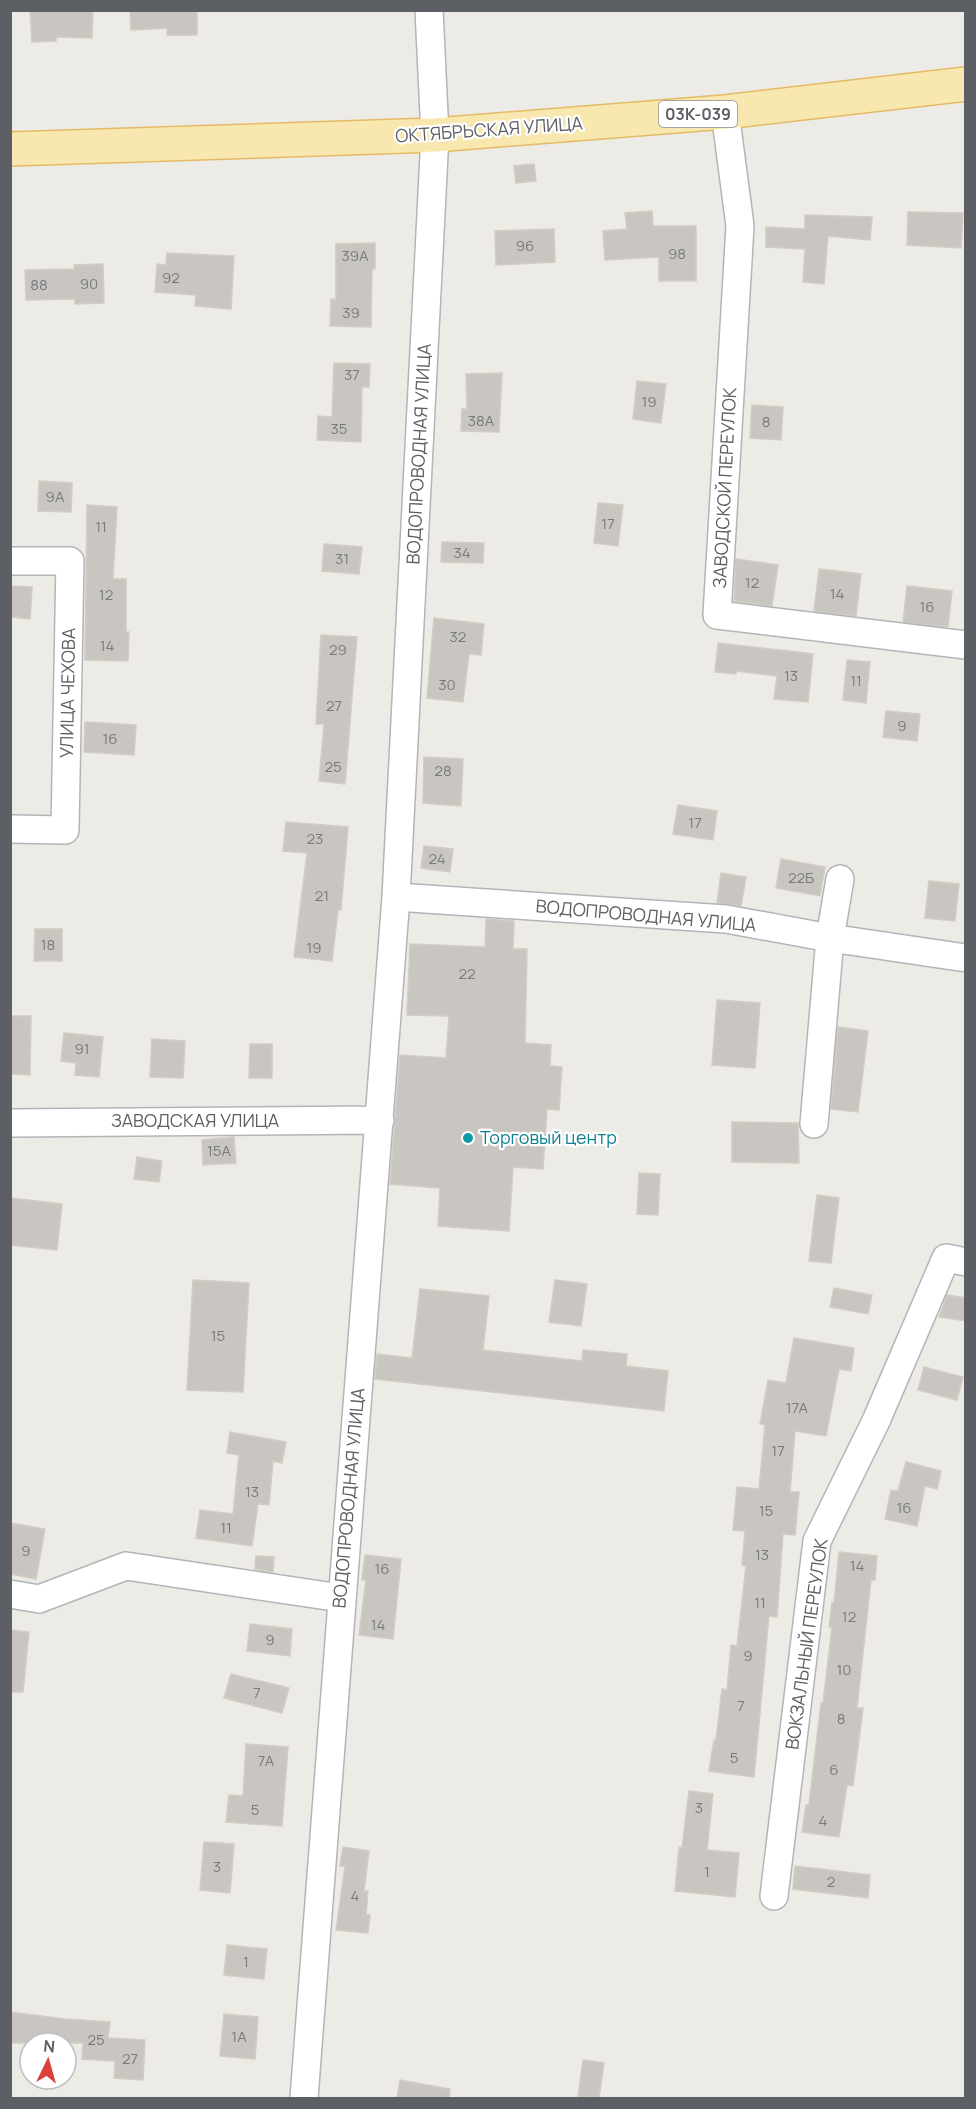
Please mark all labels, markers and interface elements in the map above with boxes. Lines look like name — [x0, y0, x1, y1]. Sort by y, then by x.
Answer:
road number: 03К-039 — [659, 101, 737, 127]
street label: ОКТЯБРЬСКАЯ УЛИЦА — [394, 110, 584, 148]
house number: 96 — [516, 235, 534, 256]
house number: 98 — [668, 243, 686, 264]
house number: 39А — [341, 245, 369, 266]
house number: 92 — [162, 267, 180, 288]
house number: 90 — [80, 273, 98, 294]
house number: 88 — [30, 274, 48, 295]
house number: 39 — [342, 302, 360, 323]
street label: ВОДОПРОВОДНАЯ УЛИЦА — [400, 342, 436, 565]
house number: 37 — [344, 364, 360, 385]
street label: ЗАВОДСКОЙ ПЕРЕУЛОК — [707, 387, 741, 589]
house number: 19 — [641, 391, 657, 412]
house number: 38А — [468, 410, 495, 431]
house number: 8 — [762, 411, 770, 432]
house number: 35 — [331, 418, 347, 439]
house number: 9А — [46, 486, 65, 507]
house number: 17 — [601, 513, 615, 534]
house number: 11 — [95, 516, 107, 537]
house number: 34 — [453, 542, 471, 563]
house number: 31 — [335, 548, 349, 569]
house number: 12 — [745, 572, 759, 593]
house number: 14 — [830, 583, 844, 604]
house number: 12 — [99, 584, 113, 605]
house number: 16 — [919, 596, 935, 617]
house number: 32 — [450, 626, 466, 647]
street label: УЛИЦА ЧЕХОВА — [54, 627, 80, 758]
house number: 14 — [100, 635, 114, 656]
house number: 29 — [329, 639, 347, 660]
house number: 13 — [784, 665, 798, 686]
house number: 11 — [850, 670, 862, 691]
house number: 30 — [438, 674, 456, 695]
house number: 27 — [326, 695, 342, 716]
house number: 9 — [897, 715, 907, 736]
house number: 16 — [102, 728, 118, 749]
house number: 25 — [324, 756, 342, 777]
house number: 28 — [434, 760, 452, 781]
house number: 17 — [688, 812, 702, 833]
house number: 23 — [307, 828, 323, 849]
house number: 24 — [428, 848, 446, 869]
house number: 22Б — [788, 867, 814, 888]
house number: 21 — [315, 885, 329, 906]
street label: ВОДОПРОВОДНАЯ УЛИЦА — [535, 893, 758, 937]
house number: 18 — [41, 934, 55, 955]
house number: 19 — [306, 937, 322, 958]
house number: 22 — [458, 963, 476, 984]
house number: 91 — [74, 1038, 90, 1059]
street label: ЗАВОДСКАЯ УЛИЦА — [111, 1108, 280, 1132]
place label: Торговый центр — [480, 1125, 617, 1149]
marker: Торговый центр — [461, 1131, 475, 1145]
house number: 15А — [207, 1140, 232, 1161]
house number: 15 — [211, 1325, 225, 1346]
street label: ВОДОПРОВОДНАЯ УЛИЦА — [326, 1386, 370, 1609]
house number: 17А — [786, 1397, 809, 1418]
house number: 17 — [771, 1440, 785, 1461]
house number: 13 — [245, 1481, 259, 1502]
house number: 16 — [896, 1497, 912, 1518]
house number: 15 — [759, 1500, 773, 1521]
house number: 11 — [220, 1517, 232, 1538]
street label: ВОКЗАЛЬНЫЙ ПЕРЕУЛОК — [779, 1536, 833, 1751]
house number: 9 — [21, 1540, 31, 1561]
house number: 13 — [755, 1544, 769, 1565]
house number: 14 — [850, 1555, 864, 1576]
house number: 16 — [374, 1558, 390, 1579]
house number: 11 — [754, 1592, 766, 1613]
house number: 12 — [842, 1606, 856, 1627]
house number: 14 — [371, 1614, 385, 1635]
house number: 9 — [265, 1629, 275, 1650]
house number: 9 — [743, 1645, 753, 1666]
house number: 10 — [837, 1659, 852, 1680]
house number: 7 — [253, 1682, 261, 1703]
house number: 7 — [737, 1695, 745, 1716]
house number: 8 — [837, 1708, 845, 1729]
house number: 5 — [730, 1747, 738, 1768]
house number: 7А — [258, 1750, 275, 1771]
house number: 6 — [829, 1759, 839, 1780]
house number: 3 — [695, 1797, 703, 1818]
house number: 5 — [251, 1799, 259, 1820]
house number: 4 — [819, 1810, 828, 1831]
house number: 3 — [213, 1856, 221, 1877]
house number: 1 — [704, 1861, 710, 1882]
house number: 2 — [827, 1871, 835, 1892]
house number: 4 — [351, 1885, 360, 1906]
house number: 1 — [243, 1951, 249, 1972]
house number: 1А — [231, 2026, 247, 2047]
house number: 25 — [87, 2029, 105, 2050]
north arrow — [18, 2031, 78, 2091]
text: N — [43, 2035, 56, 2058]
house number: 27 — [122, 2048, 138, 2069]

